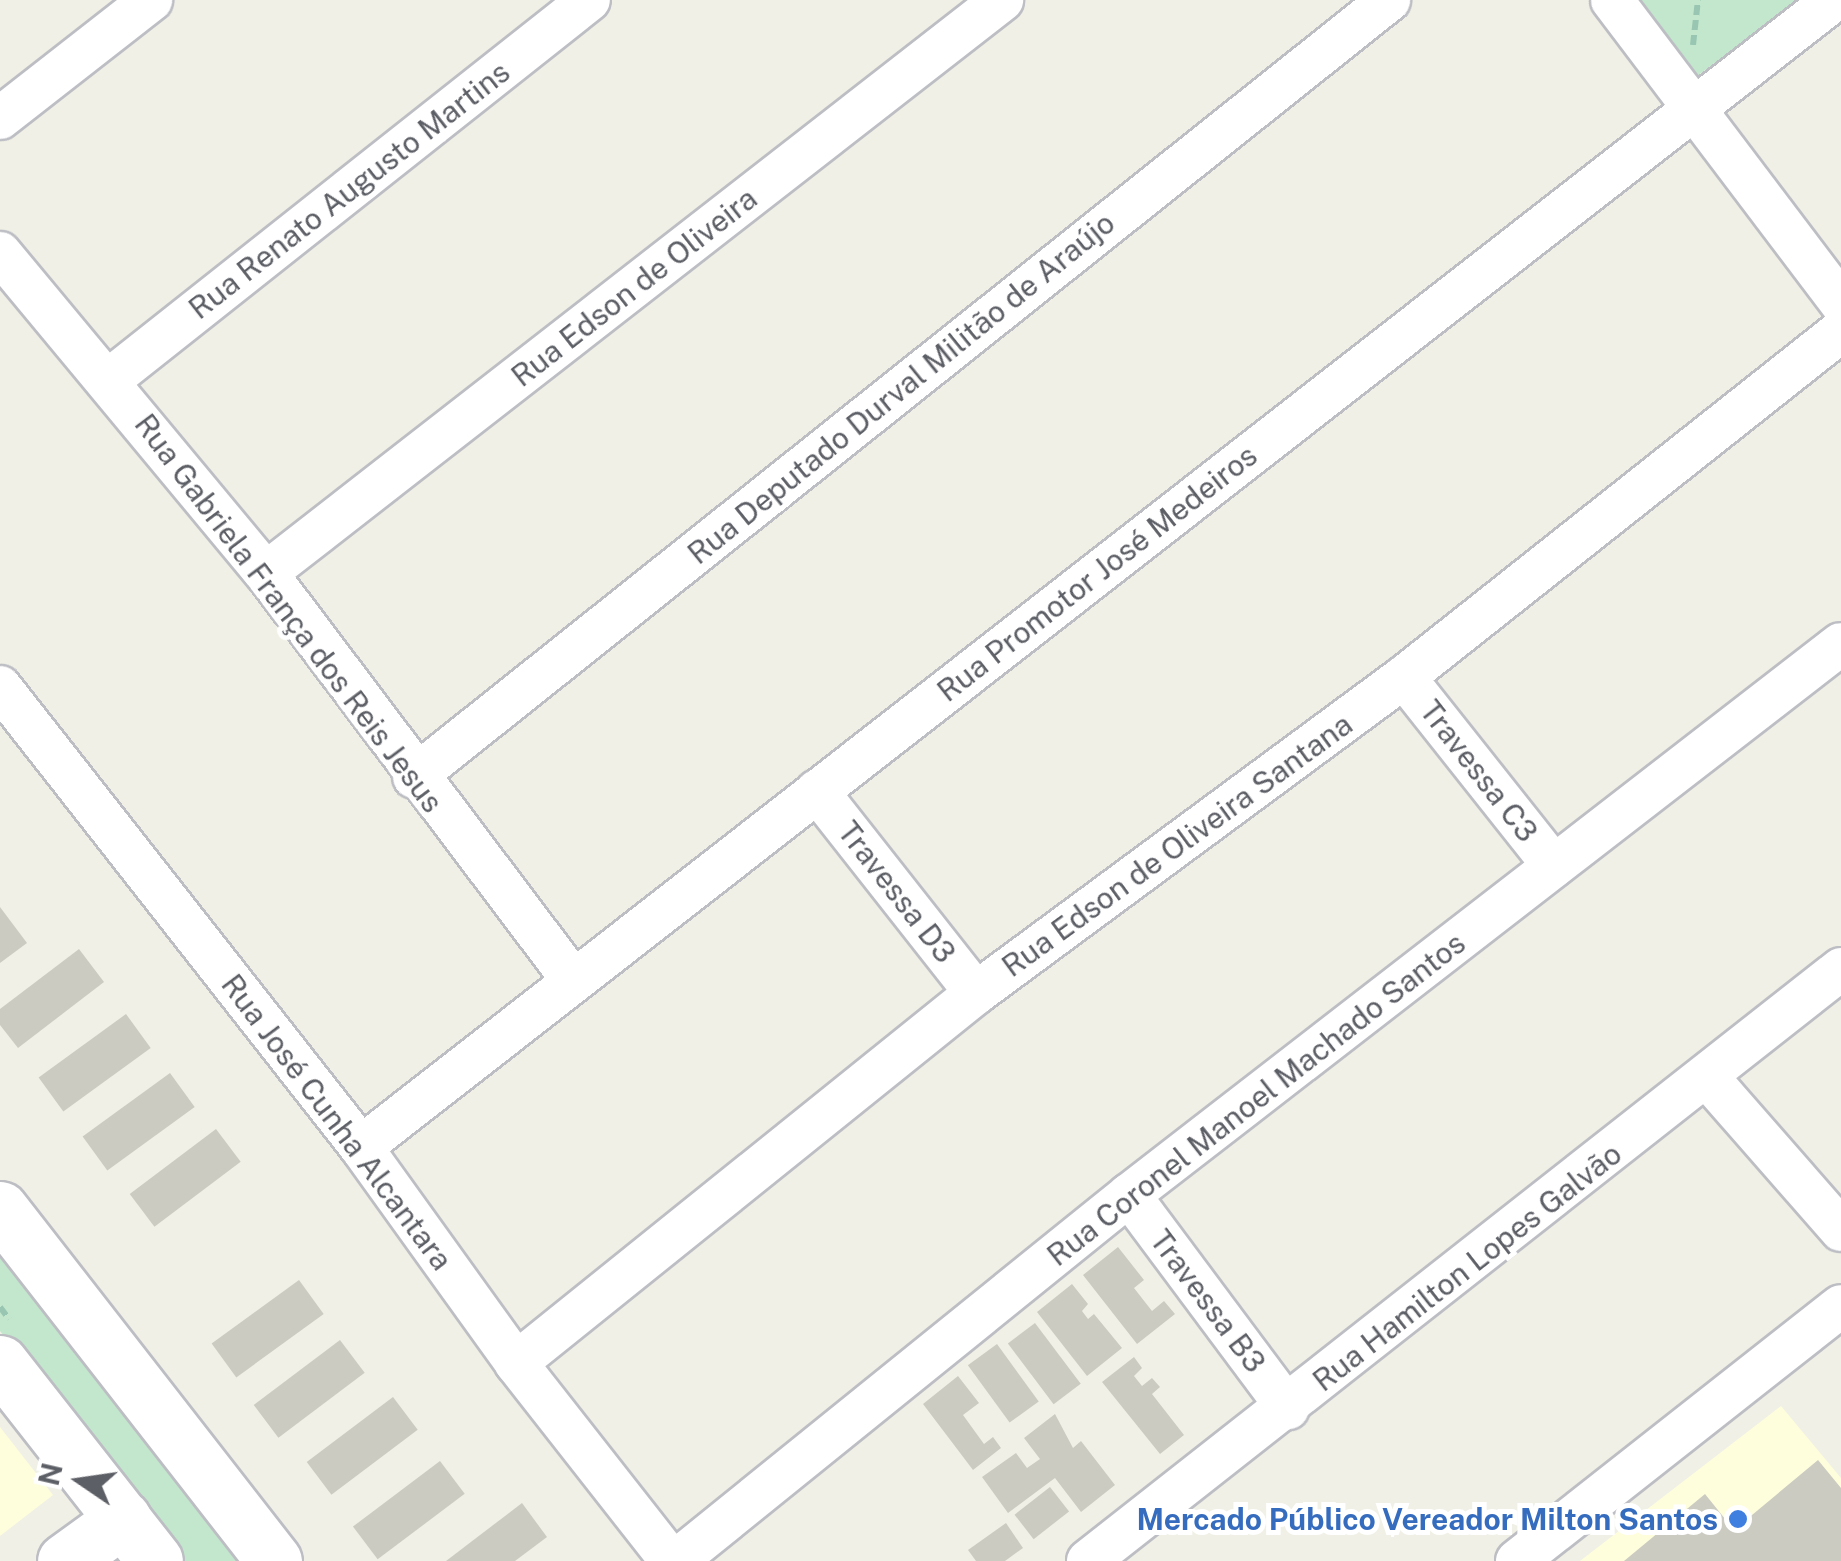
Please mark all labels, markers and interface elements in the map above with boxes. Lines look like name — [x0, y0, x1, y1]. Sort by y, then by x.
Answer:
street label: Rua Renato Augusto Martins — [181, 54, 517, 326]
street label: Rua Edson de Oliveira — [504, 180, 764, 394]
street label: Rua Deputado Durval Militão de Araújo — [680, 204, 1122, 572]
street label: Rua Gabriela França dos Reis Jesus — [127, 407, 451, 819]
street label: Rua Promotor José Medeiros — [930, 437, 1264, 709]
street label: Travessa C3 — [1413, 693, 1545, 849]
street label: Rua Edson de Oliveira Santana — [995, 706, 1359, 984]
street label: Travessa D3 — [831, 814, 963, 970]
street label: Rua Coronel Manoel Machado Santos — [1040, 925, 1472, 1273]
street label: Rua José Cunha Alcantara — [214, 967, 460, 1277]
street label: Rua Hamilton Lopes Galvão — [1306, 1135, 1628, 1399]
street label: Travessa B3 — [1143, 1223, 1273, 1379]
north arrow — [30, 1431, 130, 1531]
text: N — [32, 1460, 69, 1489]
place label: Mercado Público Vereador Milton Santos — [1136, 1501, 1718, 1537]
marker: Mercado Público Vereador Milton Santos — [1727, 1508, 1749, 1530]

